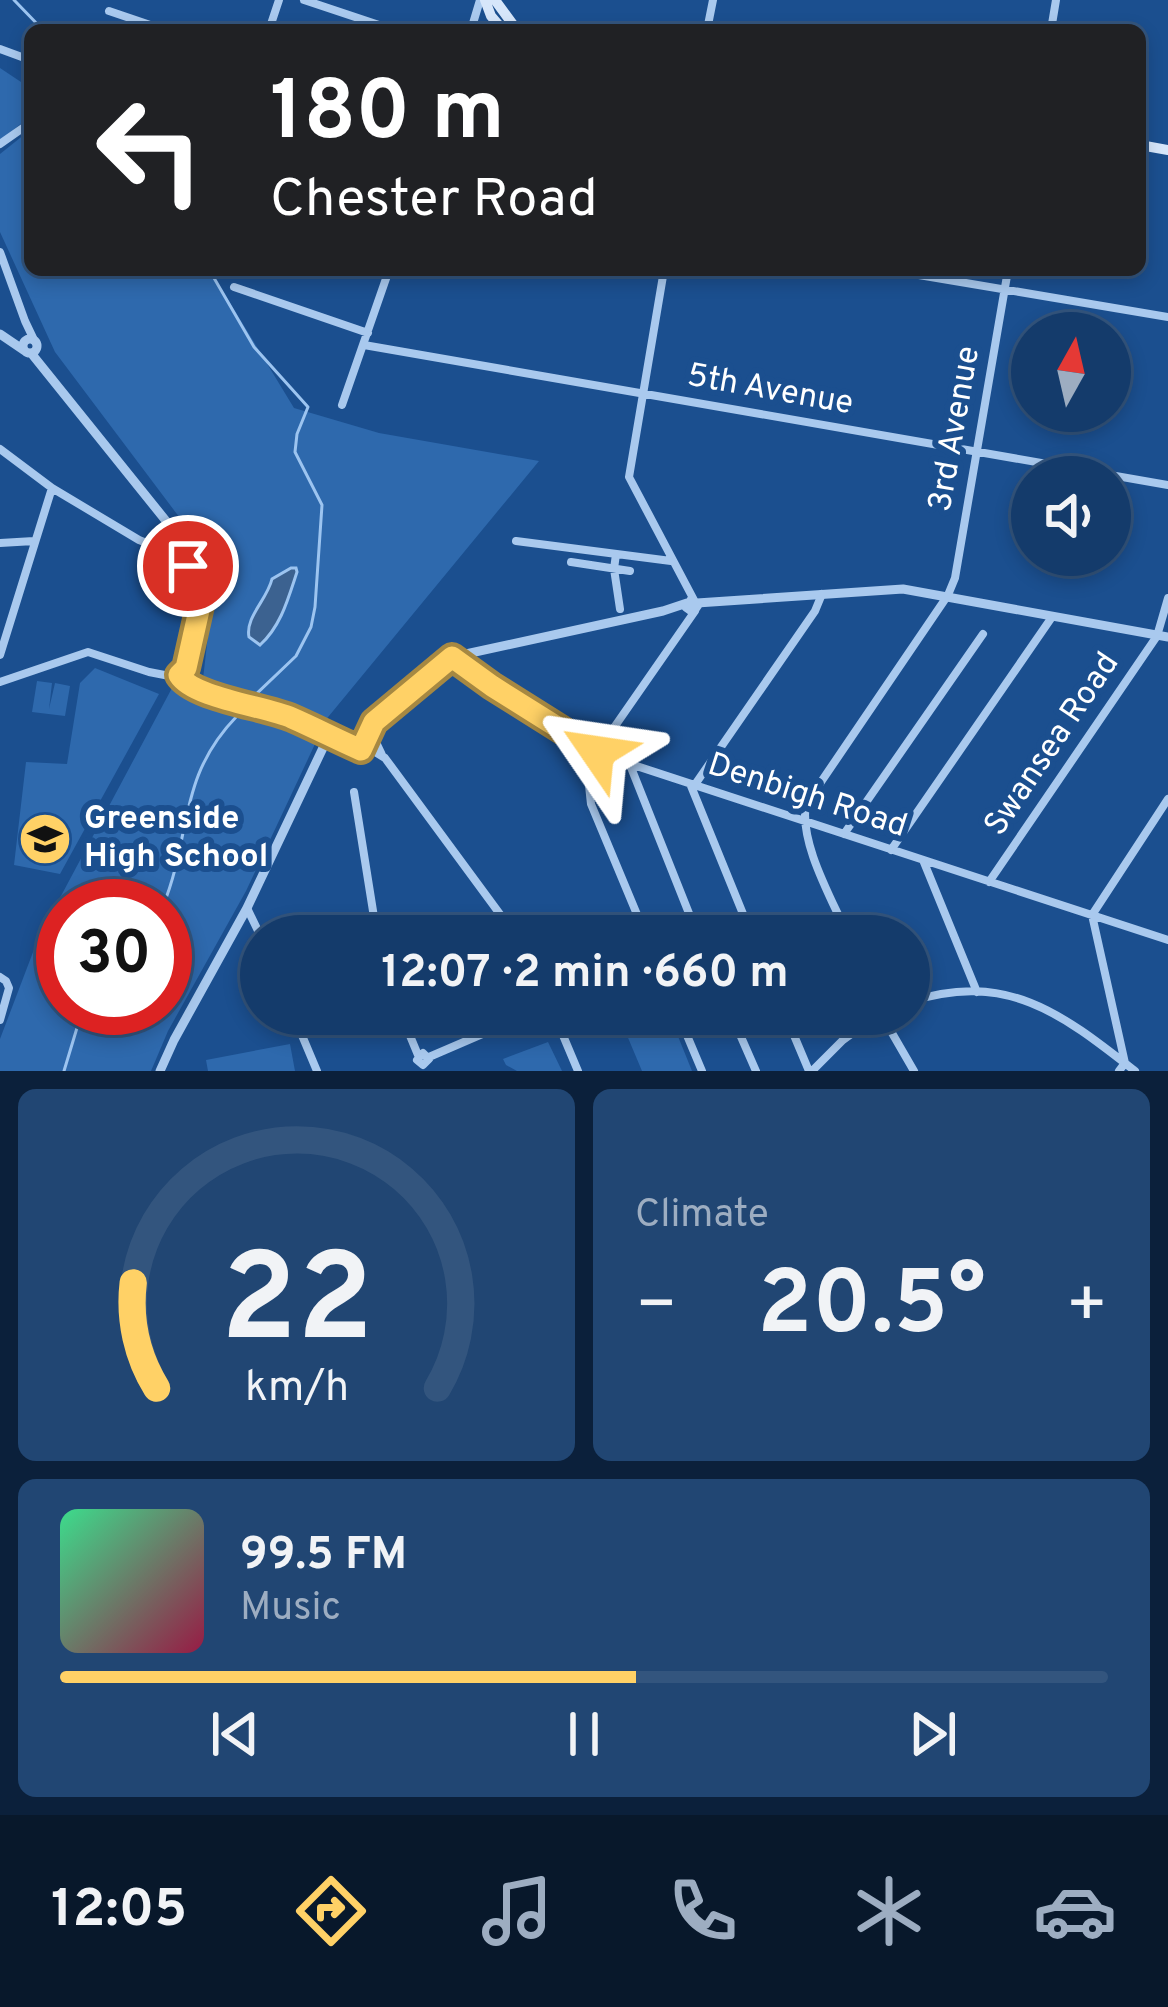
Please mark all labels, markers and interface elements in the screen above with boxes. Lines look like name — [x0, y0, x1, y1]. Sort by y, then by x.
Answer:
text: 180 m — [270, 63, 505, 169]
icon: left — [72, 72, 228, 228]
text: Chester Road — [270, 167, 598, 236]
north arrow — [1011, 312, 1131, 432]
map controls — [1011, 312, 1131, 576]
street label: 3rd Avenue — [921, 343, 991, 515]
street label: 5th Avenue — [684, 356, 856, 426]
button: sound — [1011, 456, 1131, 576]
pin — [137, 515, 239, 617]
icon: arrive — [155, 533, 221, 599]
street label: Swansea Road — [976, 645, 1130, 845]
position arrow — [534, 689, 660, 815]
street label: Denbigh Road — [702, 745, 912, 849]
place label: Greenside High School — [84, 799, 268, 879]
school or university icon: Greenside High School — [17, 811, 73, 867]
speed limit sign: 30 — [36, 879, 192, 1035]
text: 12:07 · 2 min · 660 m — [381, 946, 789, 1003]
text: Climate — [635, 1192, 769, 1241]
text: 22 — [220, 1227, 373, 1385]
text: 20.5° — [757, 1252, 986, 1365]
text: − — [635, 1267, 678, 1350]
text: + — [1065, 1267, 1108, 1350]
text: km/h — [244, 1362, 349, 1416]
text: 99.5 FM — [240, 1528, 407, 1585]
text: Music — [240, 1585, 341, 1634]
icon: previous — [202, 1701, 268, 1767]
icon: pause — [551, 1701, 617, 1767]
icon: next — [900, 1701, 966, 1767]
icon: directions — [289, 1869, 373, 1953]
icon: music — [475, 1869, 559, 1953]
icon: phone — [661, 1869, 745, 1953]
icon: climate — [847, 1869, 931, 1953]
icon: car — [1033, 1869, 1117, 1953]
text: 12:05 — [51, 1877, 187, 1946]

